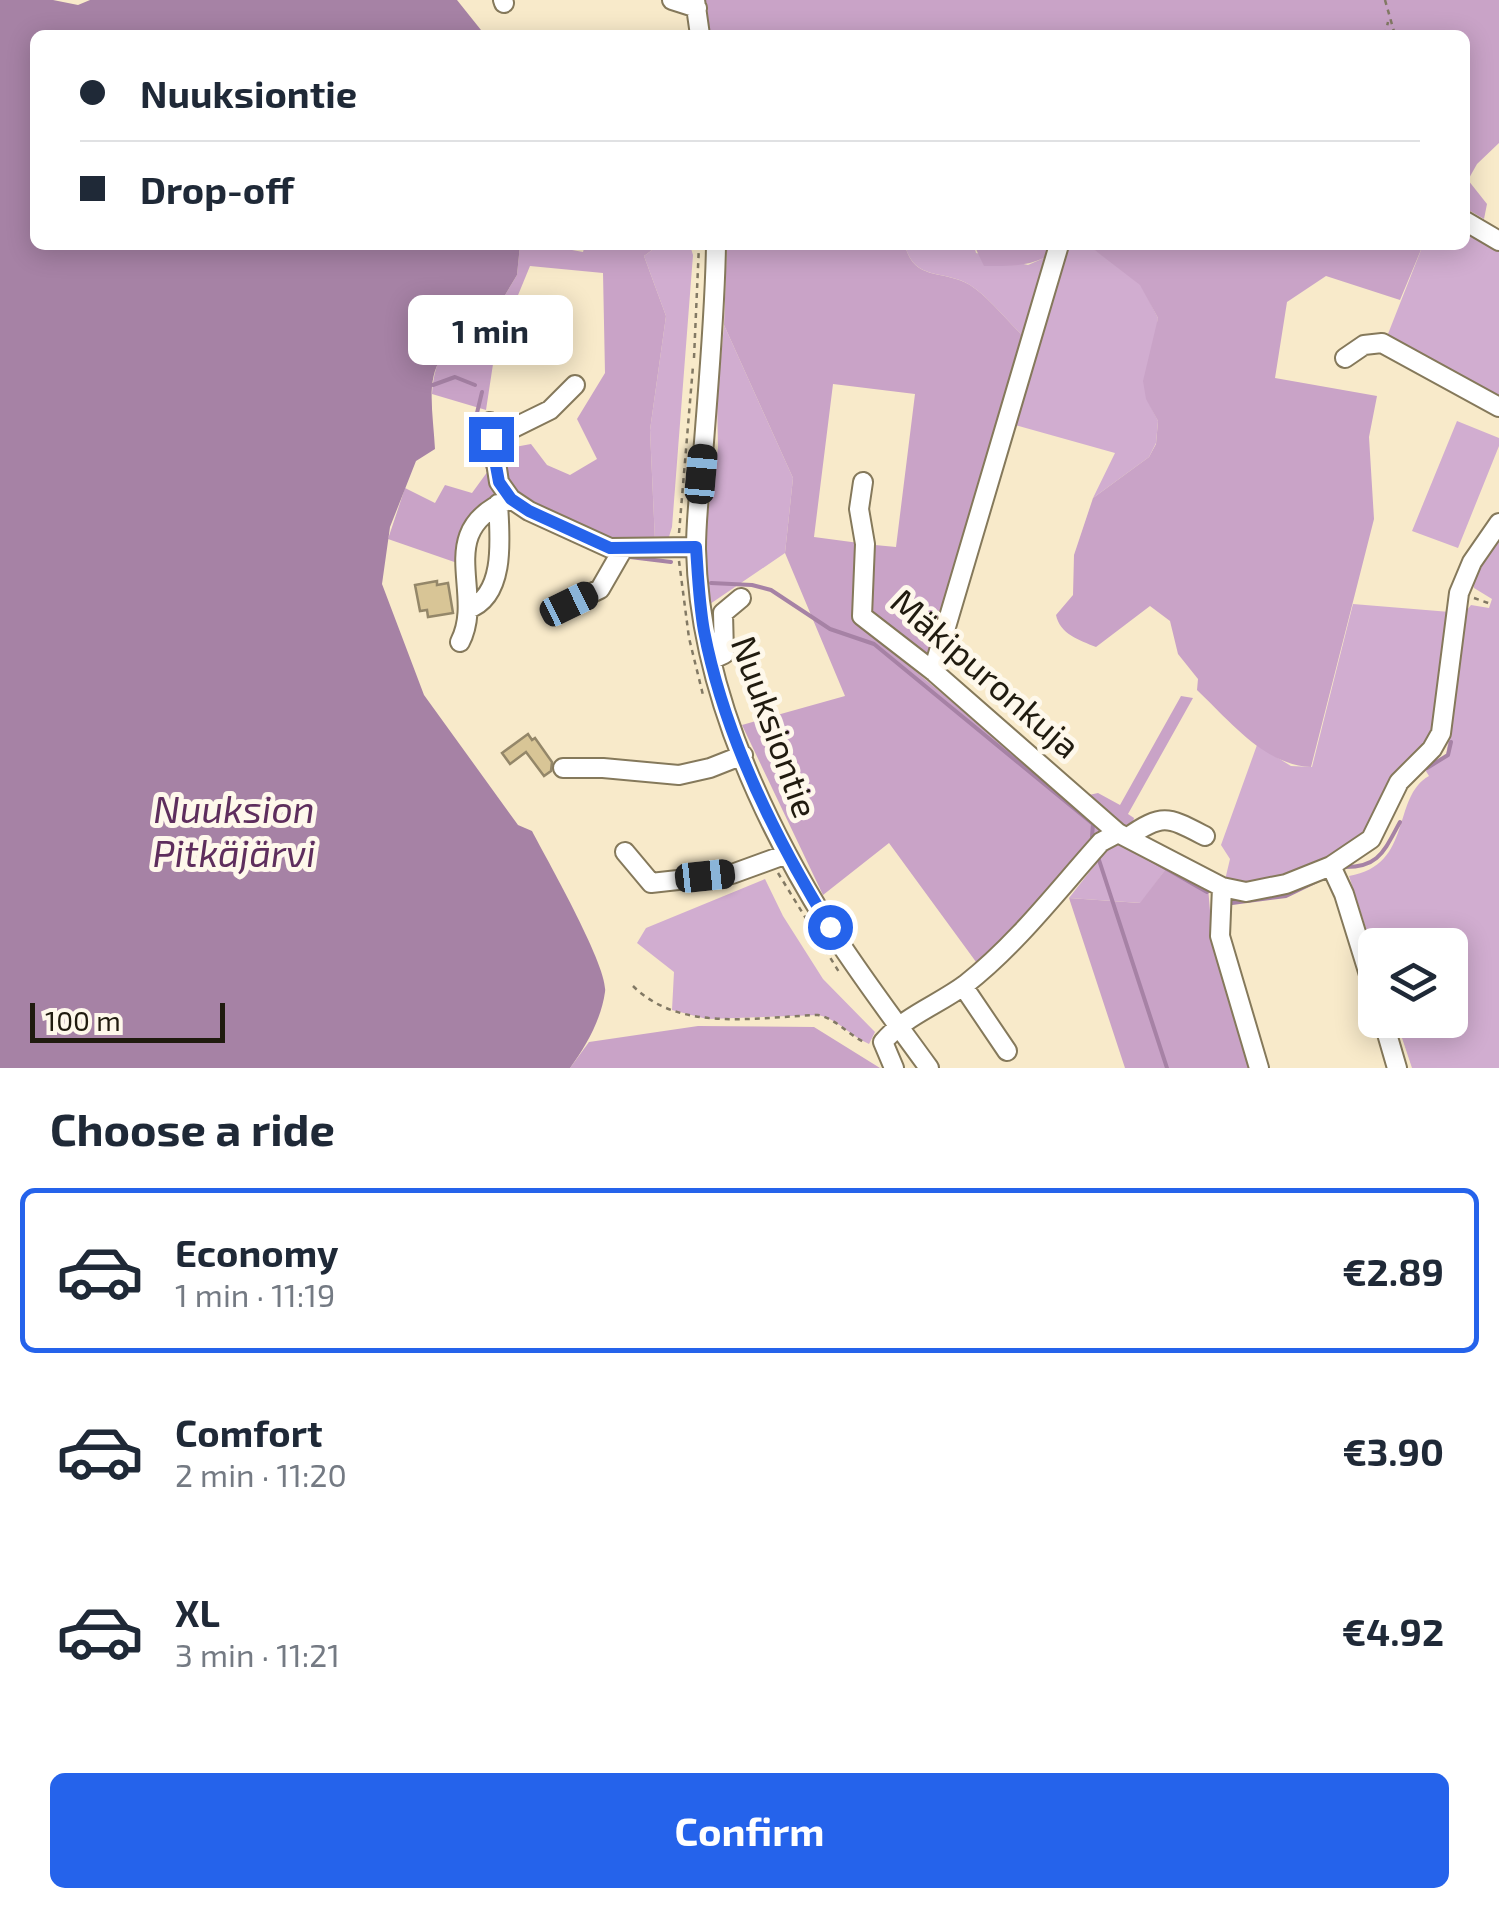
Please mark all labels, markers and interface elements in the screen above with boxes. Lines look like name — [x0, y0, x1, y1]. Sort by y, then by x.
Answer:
text: Nuuksiontie — [140, 70, 357, 116]
text: Drop-off — [140, 166, 294, 212]
callout: 1 min — [408, 294, 574, 364]
text: 1 min — [452, 311, 529, 349]
route end — [469, 417, 514, 462]
car — [683, 443, 719, 505]
car — [535, 577, 603, 631]
street label: Mäkipuronkuja — [883, 579, 1089, 766]
street label: Nuuksiontie — [724, 630, 828, 823]
water label: Nuuksion Pitkäjärvi — [152, 785, 316, 875]
car — [674, 858, 736, 894]
route start — [808, 905, 853, 950]
map controls — [1358, 928, 1468, 1038]
button: layers — [1358, 928, 1468, 1038]
scale bar — [30, 998, 225, 1042]
text: 100 m — [45, 1003, 121, 1037]
text: Choose a ride — [50, 1101, 335, 1155]
icon: car — [55, 1226, 145, 1316]
text: Economy — [175, 1229, 339, 1275]
text: €2.89 — [1342, 1248, 1444, 1294]
text: 1 min · 11:19 — [175, 1275, 335, 1313]
icon: car — [55, 1406, 145, 1496]
text: Comfort — [175, 1409, 323, 1455]
text: €3.90 — [1342, 1428, 1444, 1474]
text: 2 min · 11:20 — [175, 1455, 347, 1493]
icon: car — [55, 1586, 145, 1676]
text: XL — [175, 1589, 220, 1635]
text: €4.92 — [1342, 1608, 1444, 1654]
text: 3 min · 11:21 — [175, 1635, 340, 1673]
button: Confirm — [50, 1773, 1449, 1888]

